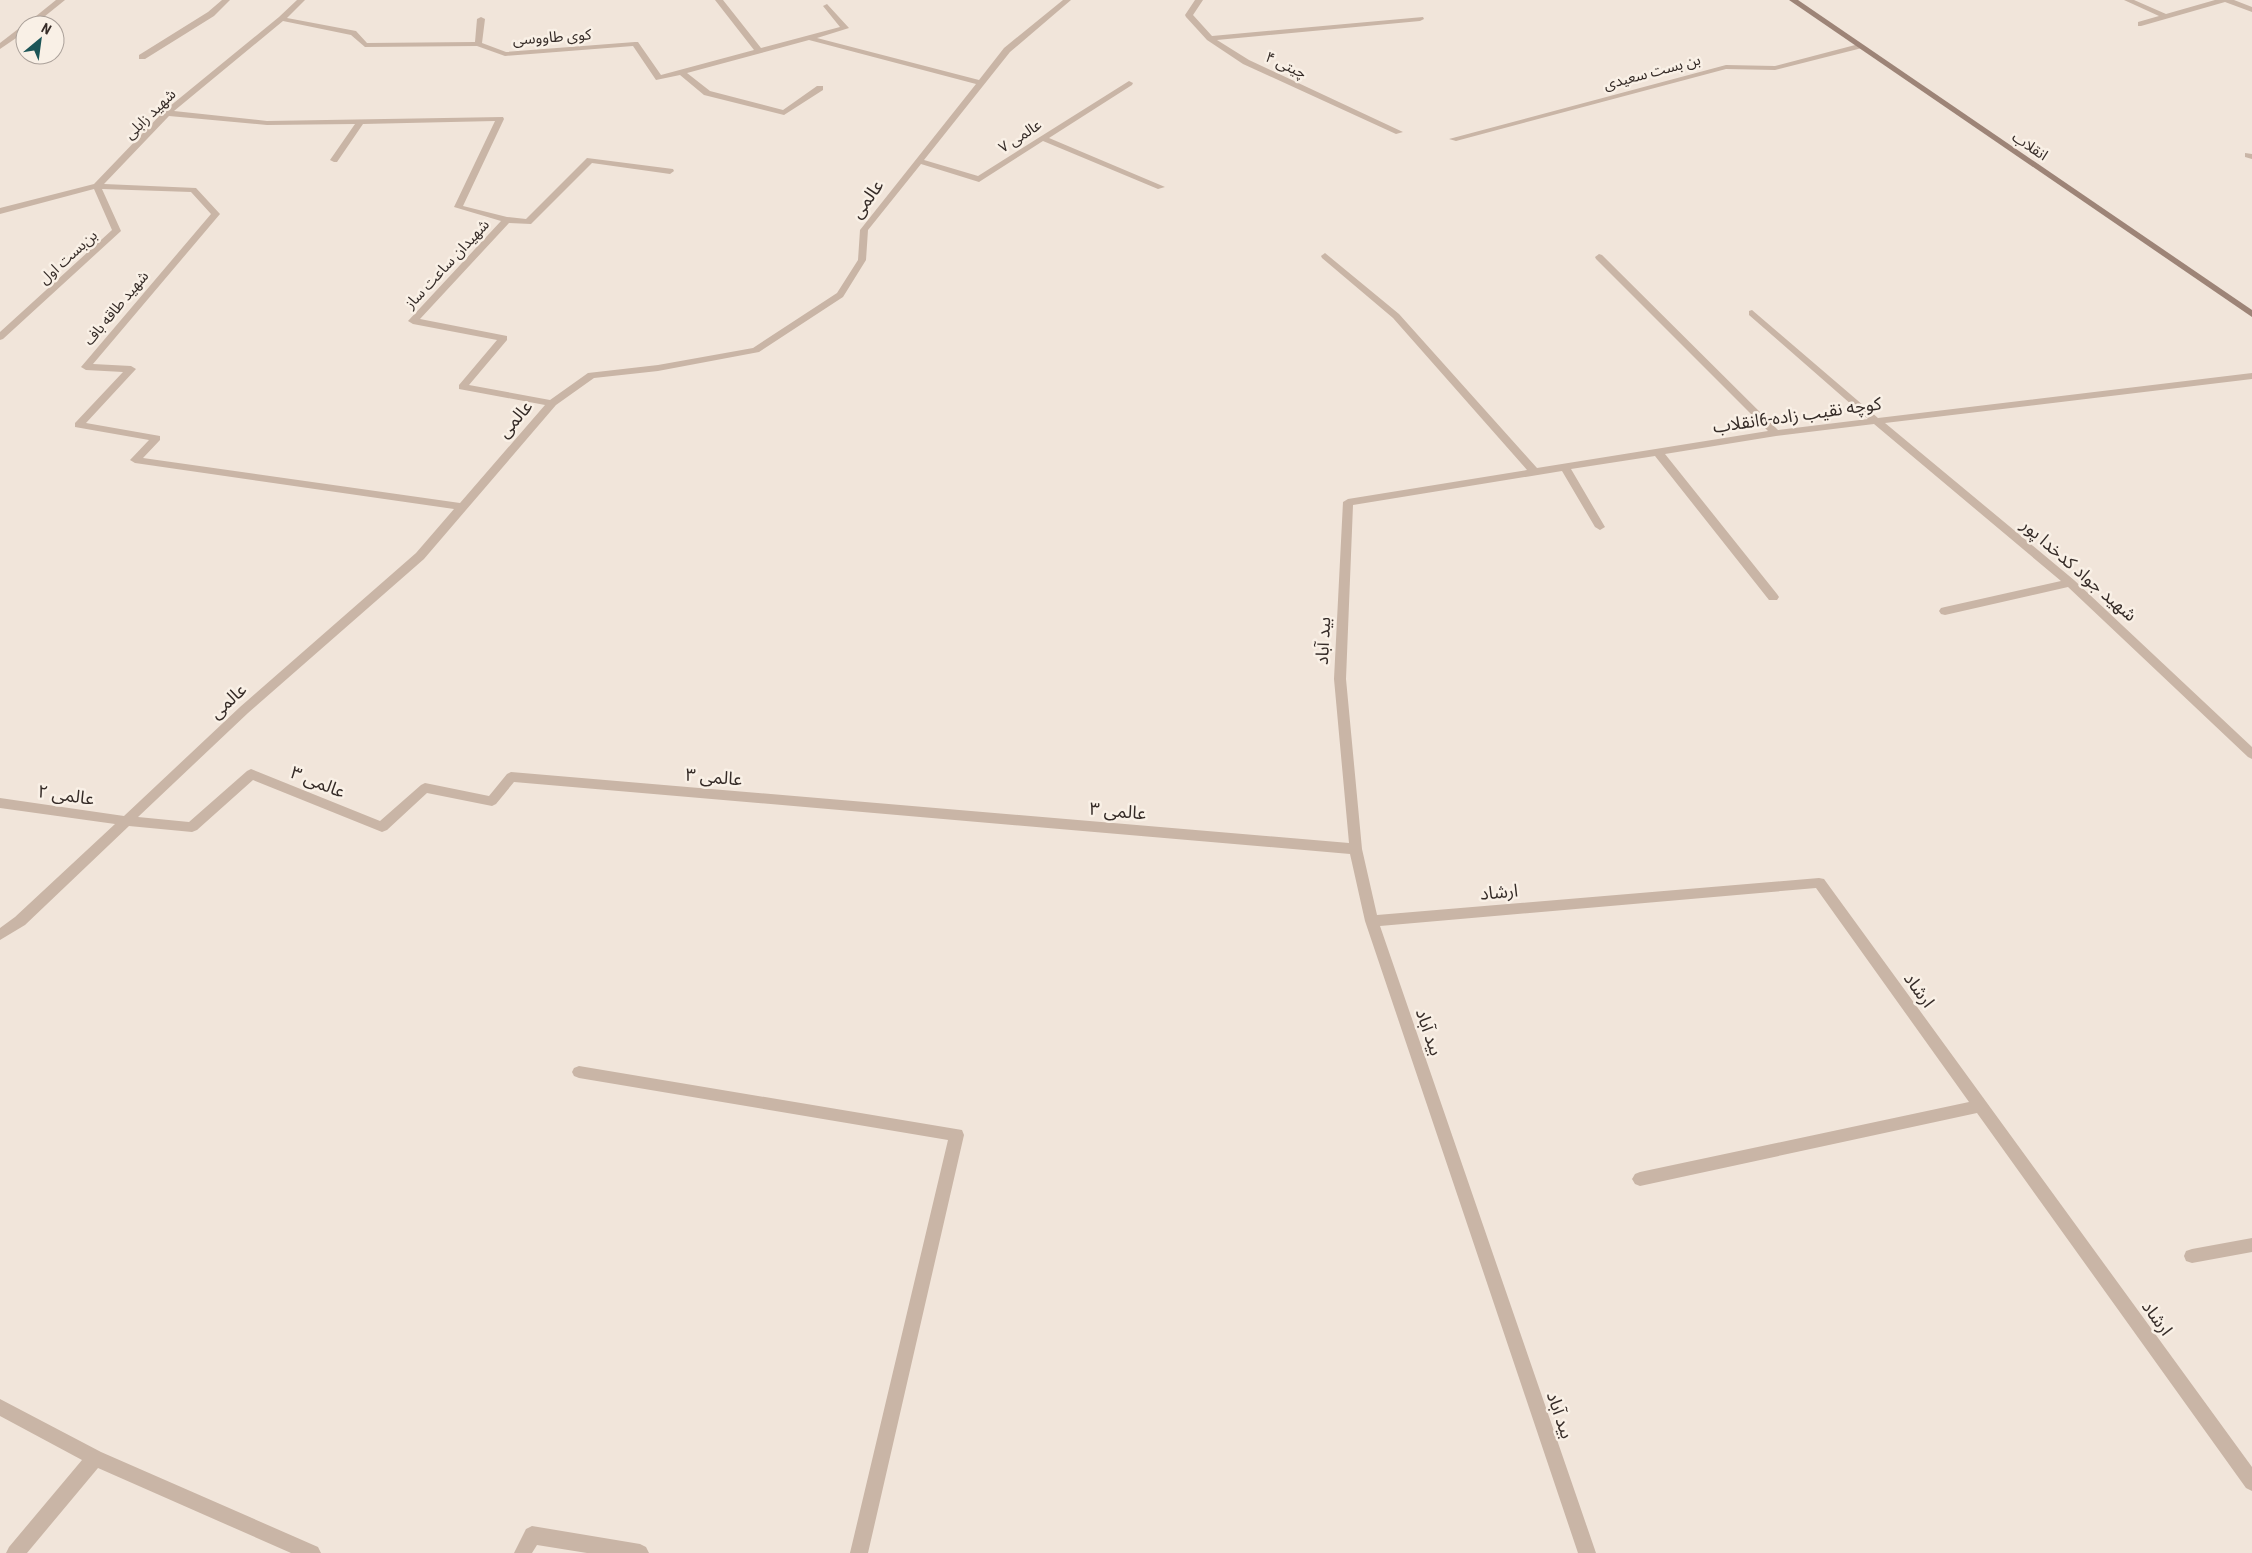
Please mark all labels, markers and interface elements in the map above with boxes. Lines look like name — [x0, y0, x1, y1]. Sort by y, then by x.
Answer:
north arrow — [15, 15, 65, 65]
text: N — [39, 20, 54, 38]
street label: کوی طاووسی — [512, 25, 593, 49]
street label: چیتی ۴ — [1262, 48, 1309, 83]
street label: بن بست سعیدی — [1602, 50, 1702, 94]
street label: شهید زابلی — [120, 85, 180, 143]
street label: عالمی ۷ — [995, 115, 1045, 157]
street label: انقلاب — [2009, 128, 2051, 164]
street label: عالمی — [846, 175, 888, 223]
street label: شهیدان ساعت ساز — [400, 216, 493, 313]
street label: بن‌بست اول — [35, 226, 101, 288]
street label: شهید طاقه باف — [80, 267, 152, 349]
street label: کوچه نقیب زاده-6انقلاب — [1711, 392, 1883, 438]
street label: عالمی — [493, 396, 537, 442]
street label: شهید جواد کدخدا پور — [2016, 513, 2141, 626]
street label: بید آباد — [1311, 616, 1334, 666]
street label: عالمی — [205, 679, 251, 723]
street label: عالمی ۳ — [287, 761, 349, 803]
street label: عالمی ۳ — [685, 764, 743, 790]
street label: عالمی ۲ — [36, 780, 96, 810]
street label: عالمی ۳ — [1089, 798, 1147, 824]
street label: ارشاد — [1479, 879, 1519, 905]
street label: ارشاد — [1899, 968, 1939, 1012]
street label: بید آباد — [1412, 1006, 1447, 1058]
street label: ارشاد — [2137, 1296, 2177, 1340]
street label: بید آباد — [1543, 1389, 1578, 1441]

